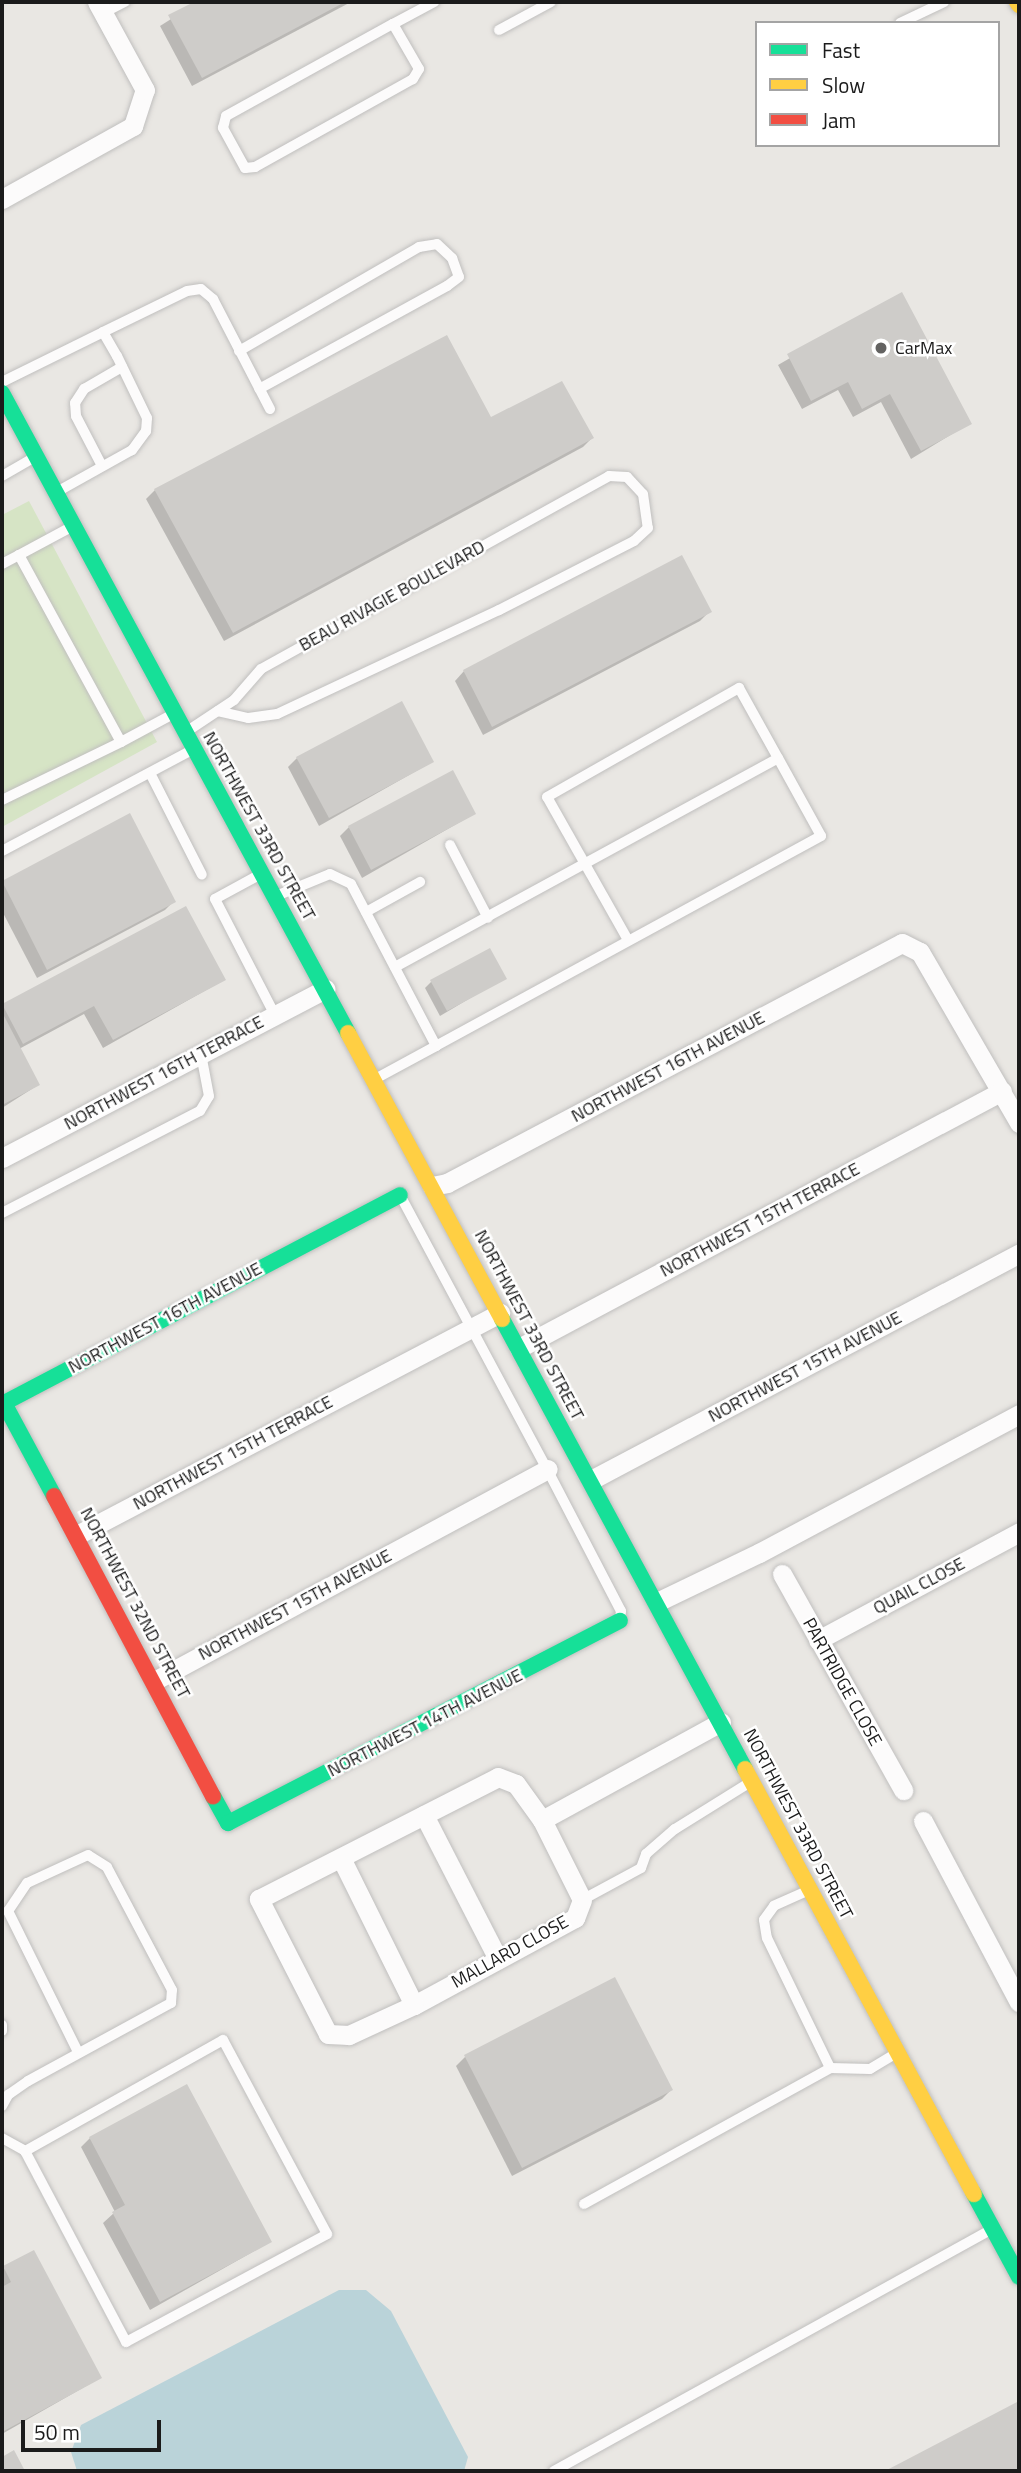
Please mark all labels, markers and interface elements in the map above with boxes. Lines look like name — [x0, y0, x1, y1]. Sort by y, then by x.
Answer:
legend — [755, 21, 1000, 147]
text: Fast — [822, 34, 860, 66]
text: Slow — [822, 69, 865, 101]
text: Jam — [822, 104, 856, 136]
place label: CarMax — [895, 337, 952, 359]
marker: CarMax — [873, 340, 889, 356]
street label: BEAU RIVAGIE BOULEVARD — [295, 536, 489, 656]
street label: NORTHWEST 33RD STREET — [198, 728, 320, 924]
street label: NORTHWEST 16TH AVENUE — [568, 1007, 768, 1127]
street label: NORTHWEST 16TH TERRACE — [60, 1011, 268, 1135]
street label: NORTHWEST 15TH TERRACE — [656, 1158, 864, 1282]
street label: NORTHWEST 33RD STREET — [470, 1226, 588, 1424]
street label: NORTHWEST 16TH AVENUE — [65, 1258, 265, 1378]
street label: NORTHWEST 15TH AVENUE — [705, 1307, 905, 1427]
street label: NORTHWEST 15TH TERRACE — [129, 1391, 337, 1515]
street label: NORTHWEST 32ND STREET — [75, 1504, 195, 1702]
street label: NORTHWEST 15TH AVENUE — [195, 1545, 395, 1665]
street label: QUAIL CLOSE — [869, 1553, 969, 1619]
street label: PARTRIDGE CLOSE — [798, 1614, 886, 1750]
street label: NORTHWEST 14TH AVENUE — [324, 1664, 526, 1782]
street label: NORTHWEST 33RD STREET — [739, 1725, 857, 1923]
street label: MALLARD CLOSE — [448, 1911, 572, 1993]
scale bar — [24, 2406, 164, 2450]
text: 50 m — [34, 2416, 80, 2448]

